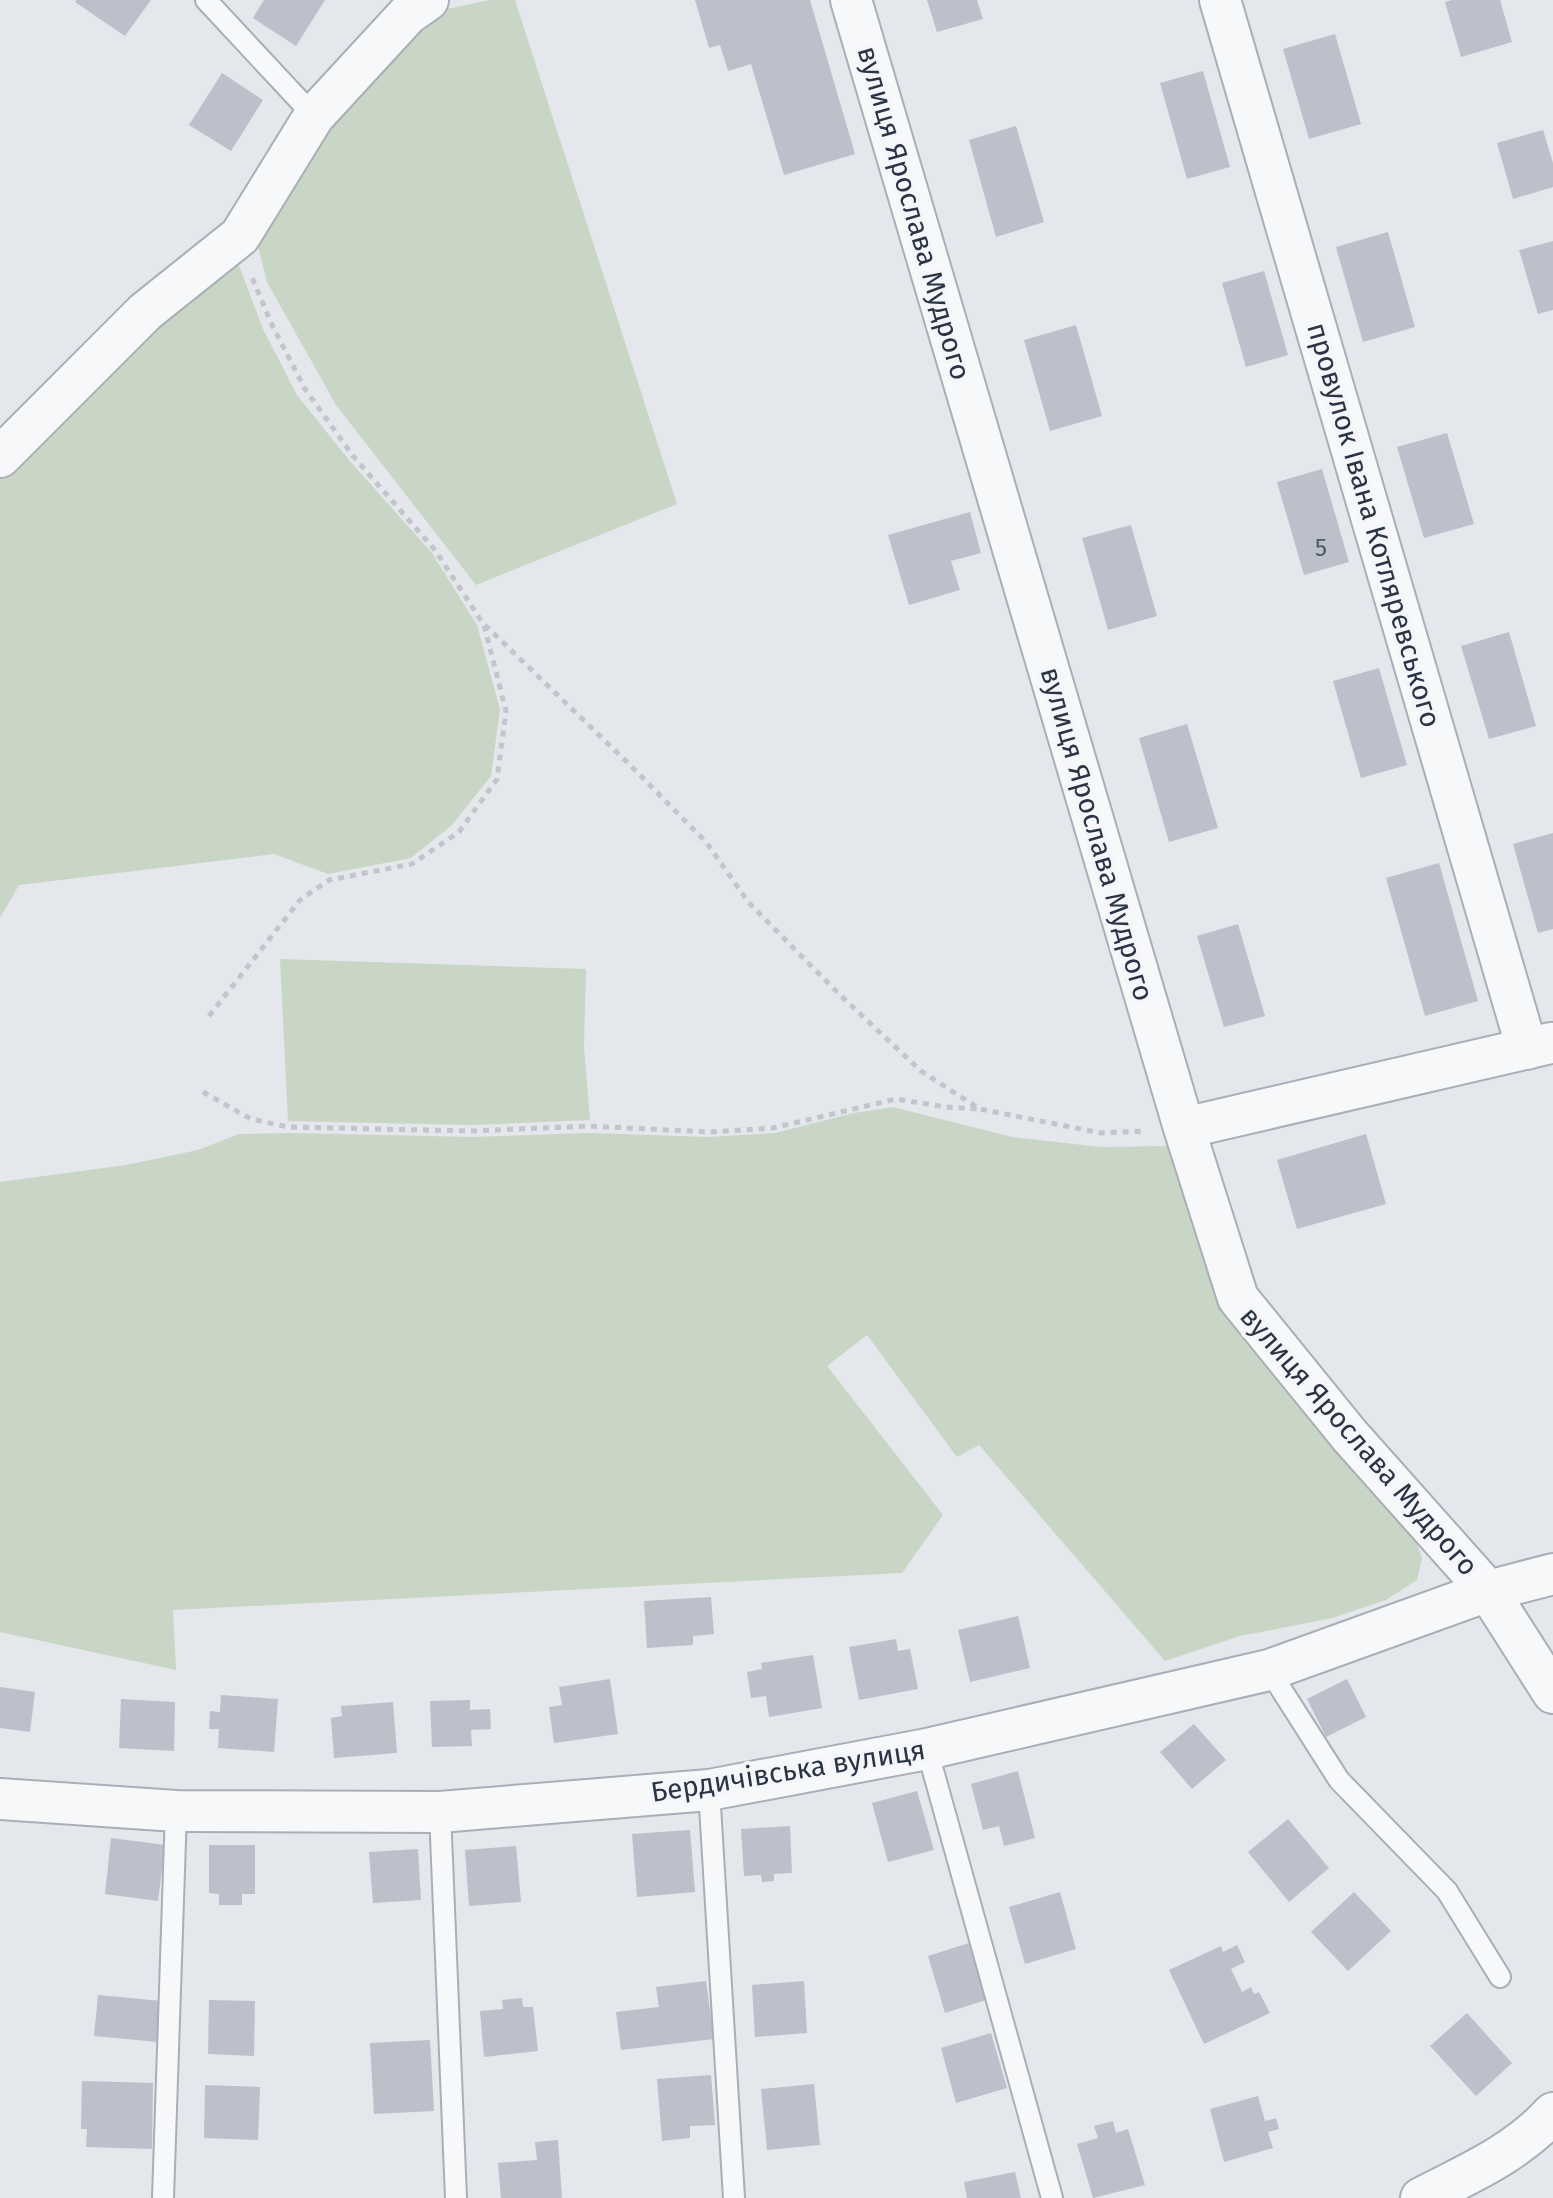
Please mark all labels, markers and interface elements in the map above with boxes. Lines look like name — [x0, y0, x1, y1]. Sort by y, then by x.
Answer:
street label: вулиця Ярослава Мудрого — [851, 42, 977, 384]
street label: провулок Івана Котляревського — [1300, 319, 1448, 731]
house number: 5 — [1315, 534, 1327, 562]
street label: вулиця Ярослава Мудрого — [1034, 663, 1160, 1005]
street label: вулиця Ярослава Мудрого — [1233, 1300, 1485, 1582]
street label: Бердичівська вулиця — [648, 1733, 928, 1809]

